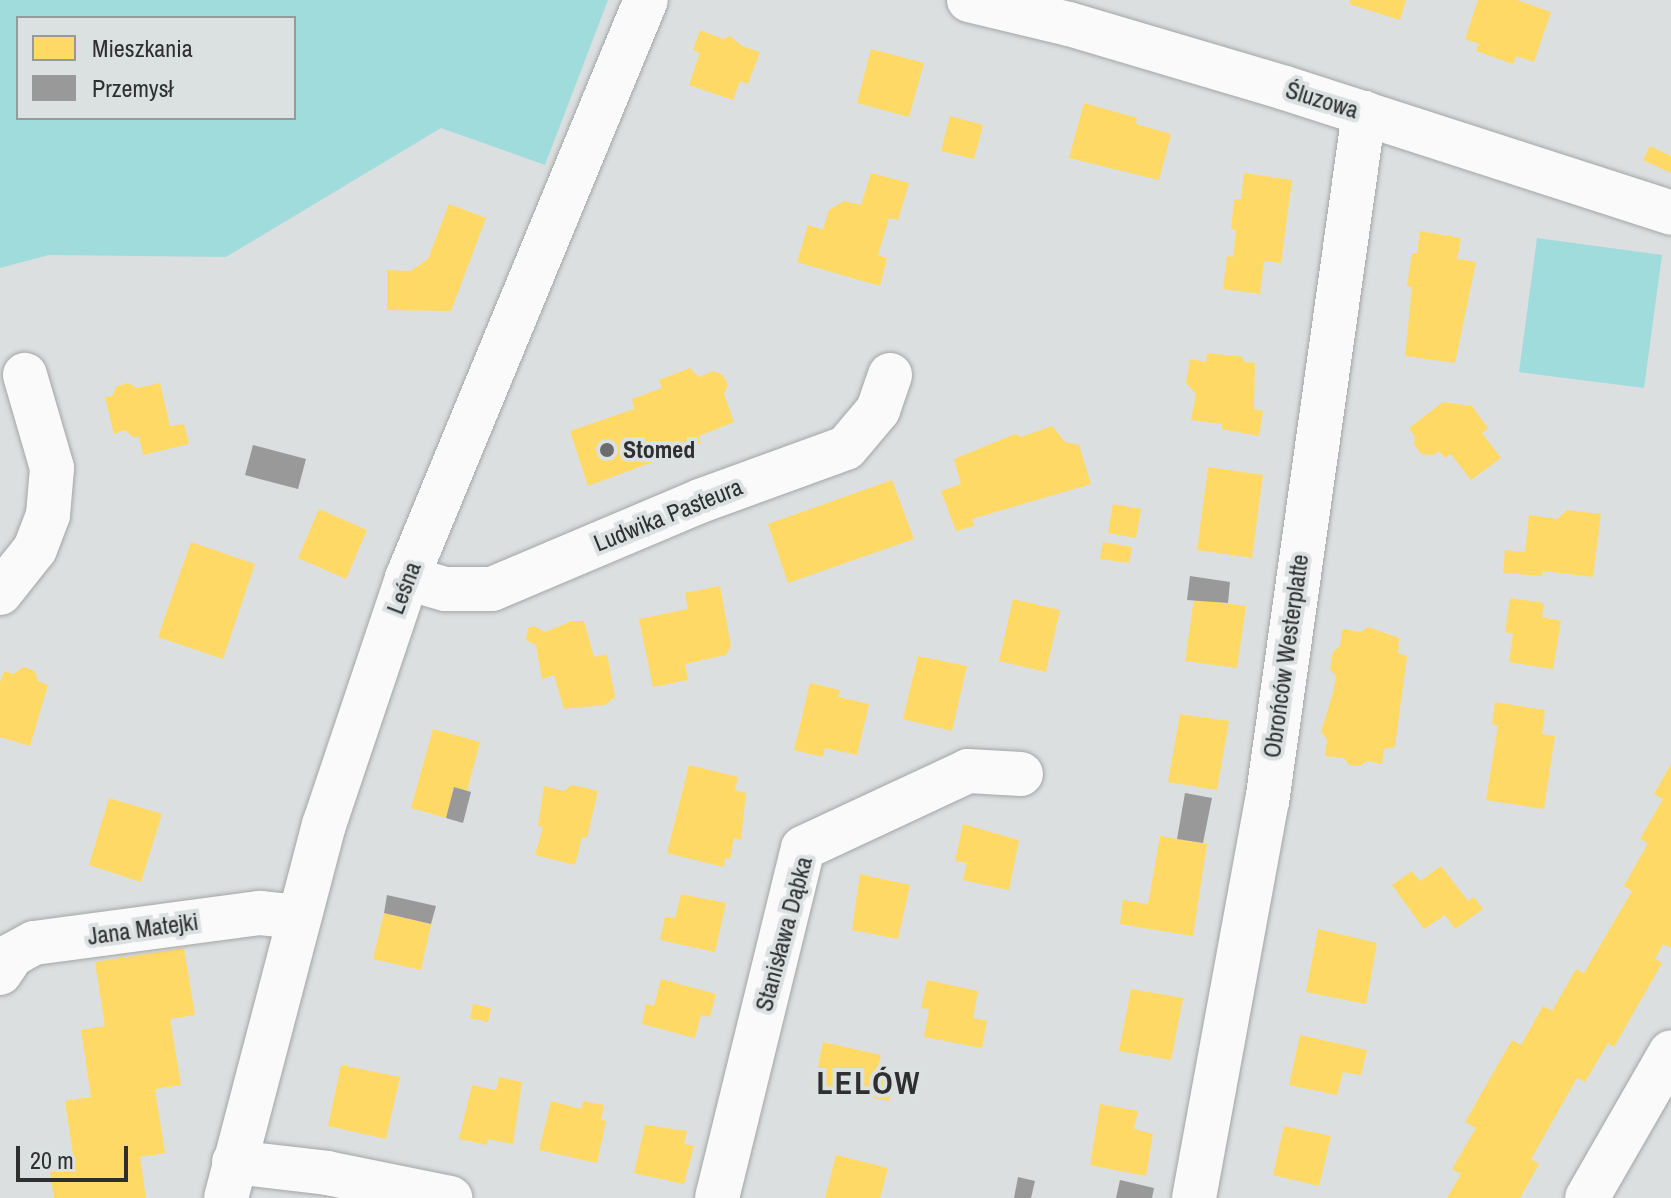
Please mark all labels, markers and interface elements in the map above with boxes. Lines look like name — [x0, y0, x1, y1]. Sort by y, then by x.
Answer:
legend — [16, 16, 296, 120]
text: Mieszkania — [92, 32, 193, 64]
text: Przemysł — [92, 72, 173, 104]
street label: Śluzowa — [1282, 75, 1362, 125]
place label: Stomed — [623, 436, 695, 464]
marker: Stomed — [598, 441, 616, 459]
street label: Ludwika Pasteura — [590, 472, 746, 558]
street label: Obrońców Westerplatte — [1257, 552, 1315, 760]
street label: Leśna — [381, 558, 427, 618]
street label: Stanisława Dąbka — [750, 854, 818, 1014]
street label: Jana Matejki — [86, 907, 200, 951]
district label: LELÓW — [817, 1064, 921, 1102]
scale bar — [20, 1130, 132, 1180]
text: 20 m — [30, 1144, 74, 1176]

